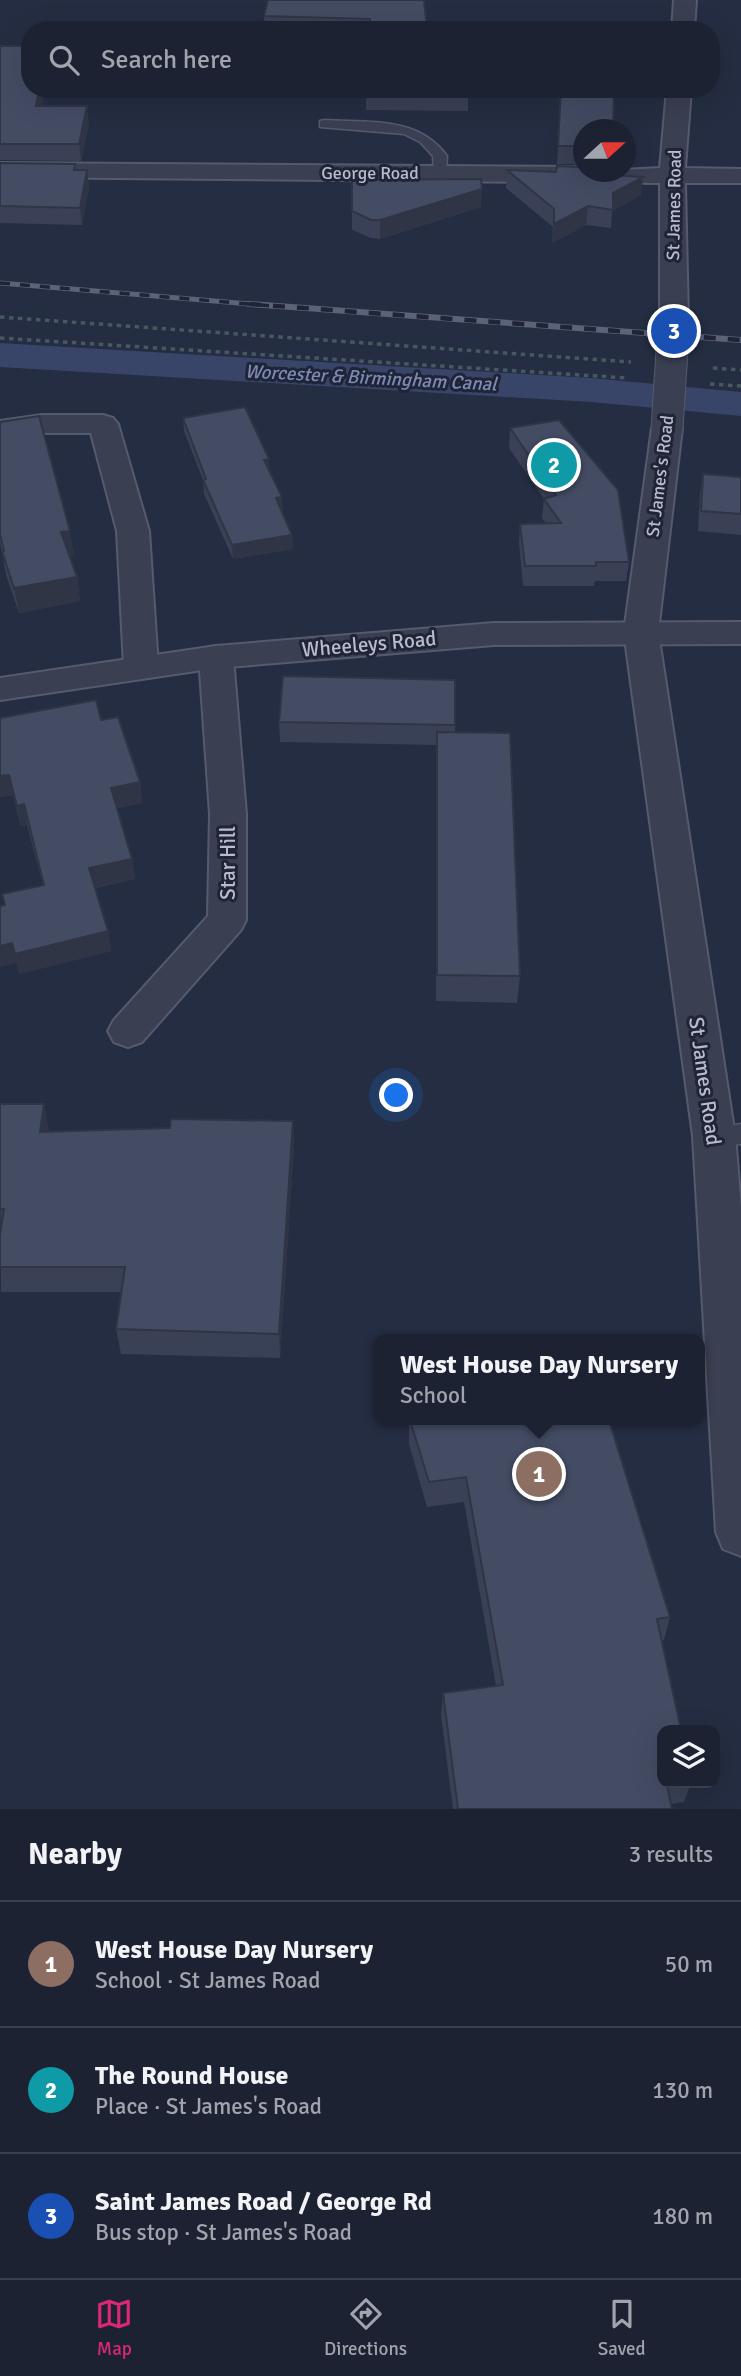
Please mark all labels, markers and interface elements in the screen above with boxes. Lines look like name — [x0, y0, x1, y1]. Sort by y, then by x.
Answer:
search box — [21, 21, 720, 98]
icon: search — [45, 41, 83, 79]
text: Search here — [101, 44, 232, 76]
north arrow — [573, 119, 636, 182]
street label: St James Road — [662, 149, 686, 261]
street label: George Road — [321, 162, 419, 184]
pin: 3 — [651, 305, 697, 357]
water label: Worcester & Birmingham Canal — [245, 359, 499, 397]
street label: St James's Road — [642, 414, 678, 538]
pin: 2 — [531, 439, 577, 491]
street label: Wheeleys Road — [301, 625, 437, 663]
street label: Star Hill — [215, 826, 241, 900]
street label: St James Road — [683, 1015, 727, 1147]
your location — [379, 1078, 413, 1112]
popup — [373, 1334, 705, 1425]
text: West House Day Nursery — [400, 1349, 678, 1381]
text: School — [400, 1381, 467, 1410]
pin: 1 — [516, 1448, 562, 1500]
map controls — [657, 1725, 720, 1788]
button: layers — [657, 1725, 720, 1788]
text: Nearby — [28, 1836, 122, 1873]
text: 3 results — [629, 1840, 713, 1869]
text: West House Day Nursery — [95, 1934, 373, 1966]
text: 1 — [45, 1950, 57, 1979]
text: 50 m — [665, 1950, 713, 1979]
text: School · St James Road — [95, 1966, 320, 1995]
text: The Round House — [95, 2060, 289, 2092]
text: 2 — [45, 2076, 57, 2105]
text: 130 m — [652, 2076, 713, 2105]
text: Place · St James's Road — [95, 2092, 322, 2121]
text: Saint James Road / George Rd — [95, 2186, 432, 2218]
text: 3 — [45, 2202, 57, 2231]
text: 180 m — [652, 2202, 713, 2231]
text: Bus stop · St James's Road — [95, 2218, 352, 2247]
tab: Map — [95, 2295, 133, 2361]
tab: Directions — [324, 2295, 407, 2361]
tab: Saved — [598, 2295, 646, 2361]

